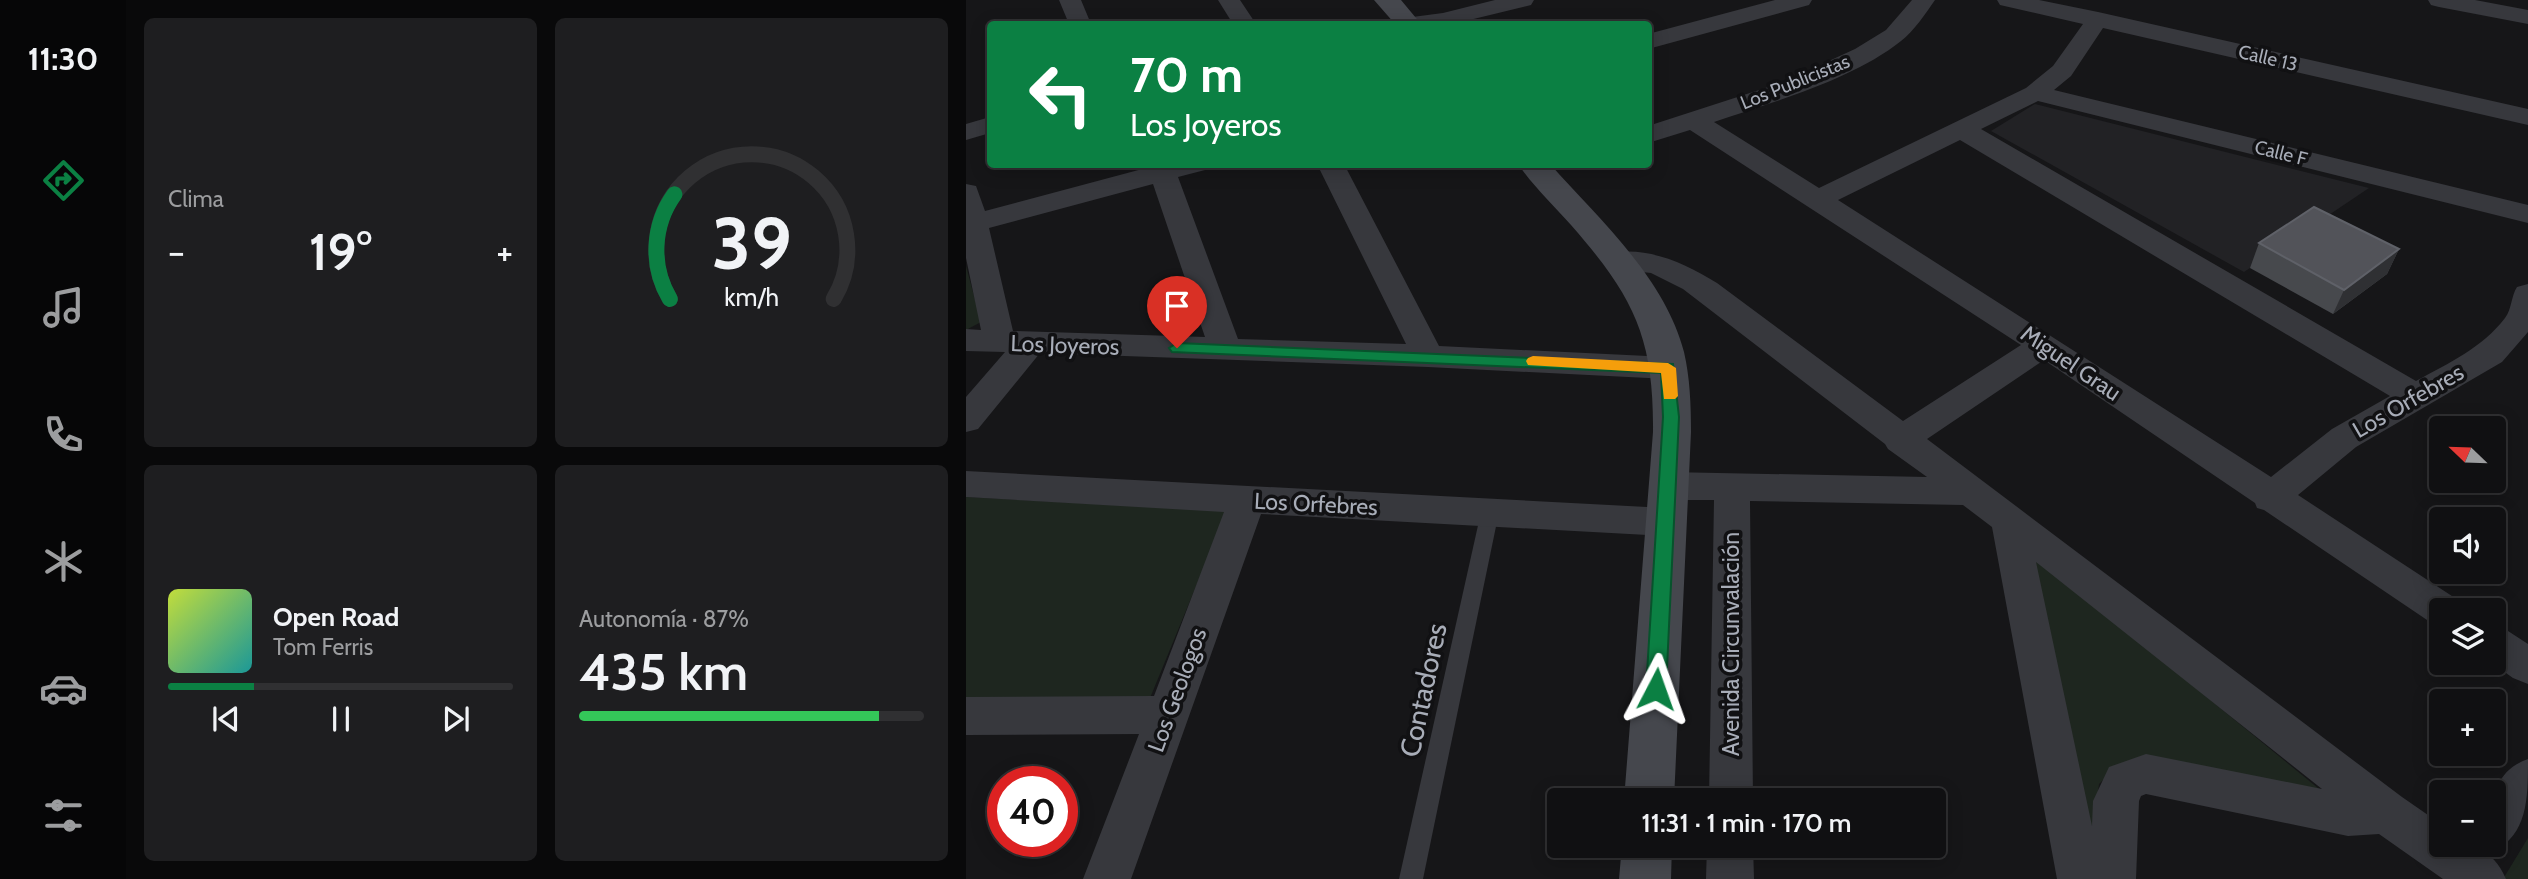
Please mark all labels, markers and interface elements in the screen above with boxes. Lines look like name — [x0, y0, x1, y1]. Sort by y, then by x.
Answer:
text: 11:30 — [28, 39, 98, 78]
street label: Calle 13 — [2236, 40, 2300, 76]
text: 70 m — [1130, 45, 1243, 104]
icon: left — [1015, 49, 1106, 140]
street label: Los Publicistas — [1737, 50, 1853, 114]
text: Los Joyeros — [1130, 105, 1282, 144]
street label: Calle F — [2252, 135, 2310, 171]
icon: directions — [39, 156, 88, 205]
text: Clima — [168, 185, 224, 213]
text: 39 — [711, 199, 792, 287]
text: 19° — [309, 220, 372, 283]
text: − — [168, 228, 185, 275]
text: + — [496, 228, 513, 275]
pin — [1147, 276, 1207, 348]
text: km/h — [724, 281, 779, 311]
icon: music — [39, 283, 88, 332]
icon: arrive — [1158, 287, 1196, 325]
street label: Miguel Grau — [2016, 319, 2126, 407]
street label: Los Joyeros — [1010, 329, 1120, 361]
street label: Los Orfebres — [2347, 358, 2469, 444]
icon: phone — [39, 410, 88, 459]
north arrow — [2429, 416, 2506, 494]
map controls — [2429, 416, 2506, 857]
street label: Los Orfebres — [1254, 487, 1378, 521]
button: sound — [2429, 507, 2506, 584]
street label: Avenida Circunvalación — [1717, 532, 1745, 756]
icon: climate — [39, 537, 88, 586]
button: layers — [2429, 598, 2506, 675]
text: Open Road — [273, 601, 399, 633]
text: Autonomía · 87% — [579, 605, 749, 633]
street label: Contadores — [1392, 620, 1454, 760]
street label: Los Geologos — [1142, 624, 1212, 756]
text: Tom Ferris — [273, 633, 373, 661]
text: 435 km — [579, 640, 748, 703]
position arrow — [1619, 652, 1693, 726]
icon: car — [39, 664, 88, 713]
button: + — [2429, 689, 2506, 766]
icon: previous — [207, 700, 245, 738]
icon: pause — [322, 700, 360, 738]
icon: next — [437, 700, 475, 738]
speed limit sign: 40 — [987, 766, 1078, 857]
button: − — [2429, 780, 2506, 857]
icon: filters — [39, 791, 88, 840]
text: 11:31 · 1 min · 170 m — [1642, 807, 1851, 839]

